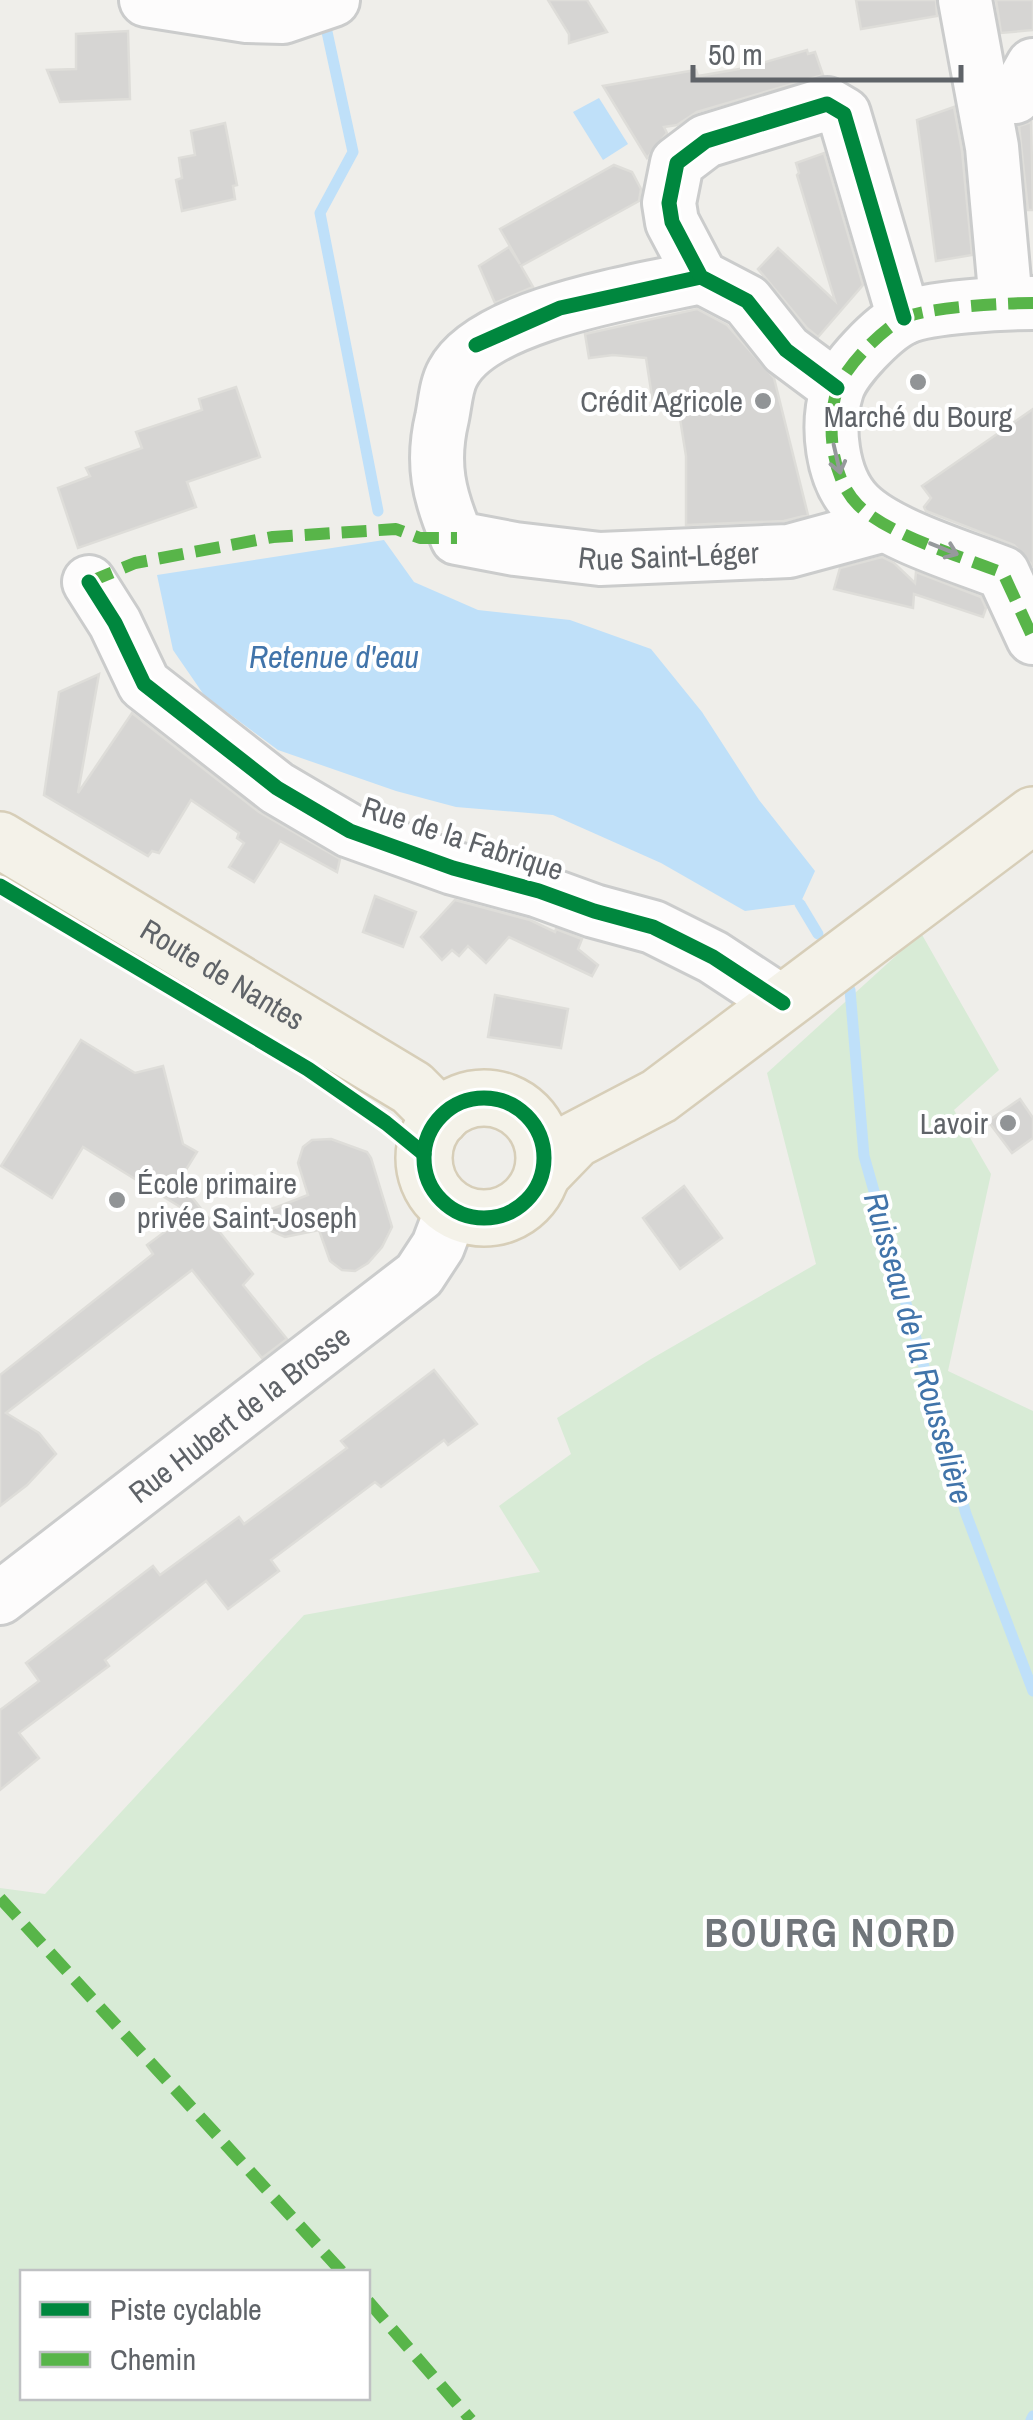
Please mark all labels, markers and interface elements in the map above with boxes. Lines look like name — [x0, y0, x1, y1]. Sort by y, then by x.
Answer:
scale bar — [693, 20, 960, 82]
text: 50 m — [708, 34, 763, 74]
marker: Marché du Bourg — [907, 371, 929, 393]
place label: Crédit Agricole — [580, 381, 743, 421]
marker: Crédit Agricole — [752, 390, 774, 412]
place label: Marché du Bourg — [824, 396, 1013, 436]
one-way arrow — [828, 442, 847, 474]
street label: Rue Saint-Léger — [576, 532, 760, 579]
one-way arrow — [928, 541, 959, 559]
water label: Retenue d'eau — [249, 635, 419, 678]
street label: Rue de la Fabrique — [357, 787, 569, 889]
street label: Route de Nantes — [133, 909, 312, 1039]
place label: Lavoir — [920, 1103, 989, 1143]
marker: Lavoir — [997, 1112, 1019, 1134]
place label: École primaire privée Saint-Joseph — [137, 1163, 357, 1237]
water label: Ruisseau de la Rousselière — [854, 1187, 984, 1509]
marker: École primaire privée Saint-Joseph — [106, 1189, 128, 1211]
street label: Rue Hubert de la Brosse — [120, 1315, 358, 1512]
district label: BOURG NORD — [705, 1906, 957, 1959]
legend — [20, 2270, 370, 2400]
text: Piste cyclable — [110, 2289, 262, 2329]
text: Chemin — [110, 2339, 196, 2379]

